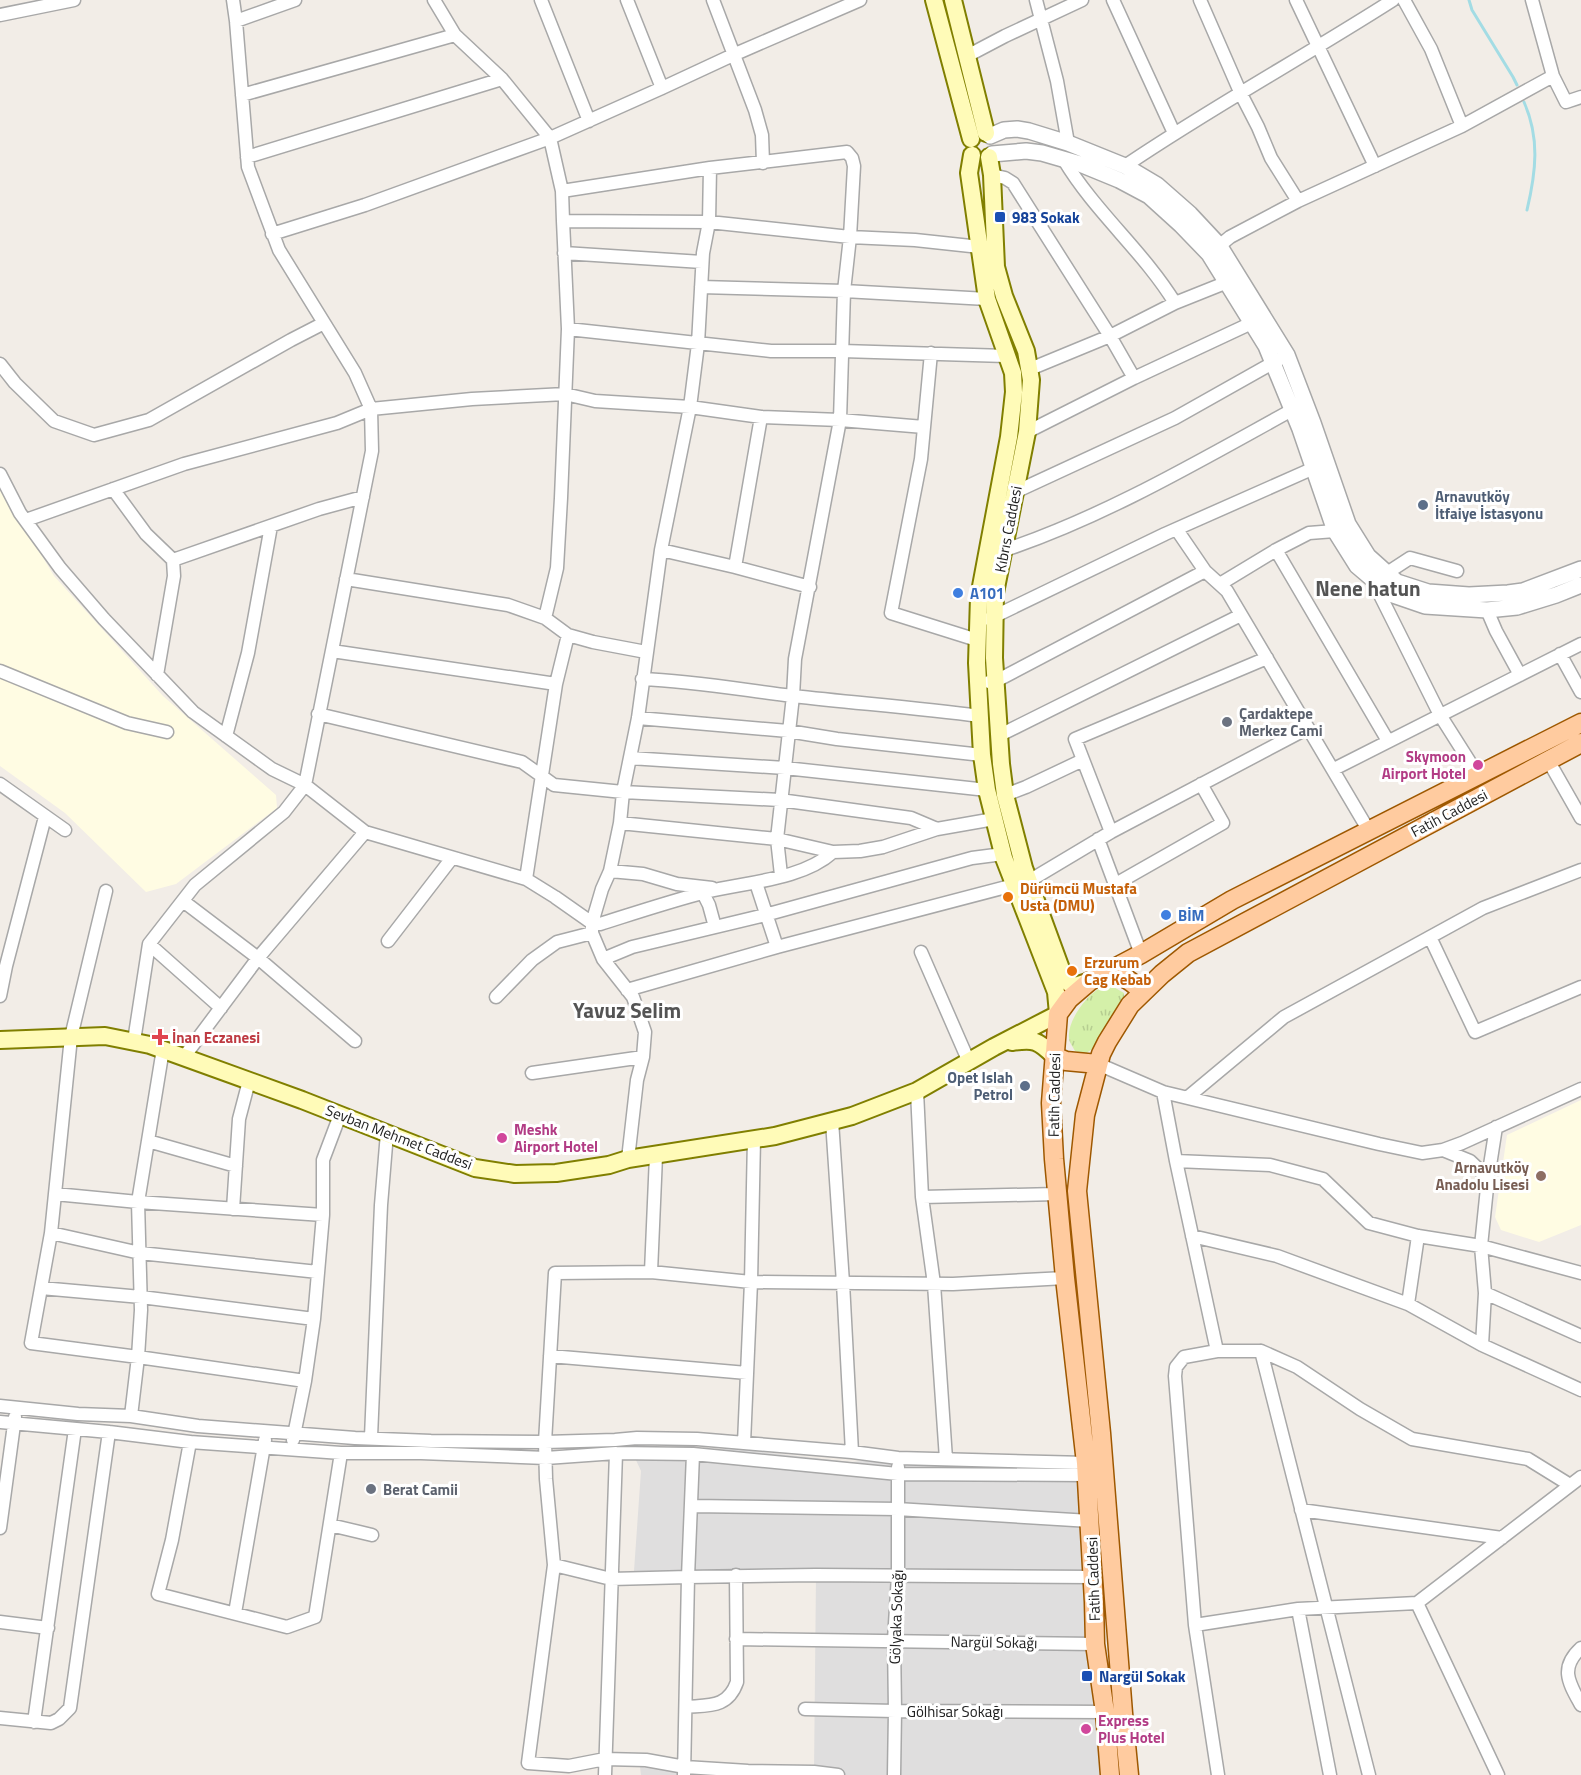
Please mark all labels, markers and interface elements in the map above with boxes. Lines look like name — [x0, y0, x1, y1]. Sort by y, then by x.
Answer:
place label: 983 Sokak — [1012, 206, 1080, 229]
marker: 983 Sokak — [993, 210, 1007, 224]
street label: Kıbrıs Caddesi — [988, 484, 1028, 574]
place label: Arnavutköy İtfaiye İstasyonu — [1435, 485, 1543, 525]
marker: Arnavutköy İtfaiye İstasyonu — [1416, 498, 1430, 512]
district label: Nene hatun — [1315, 572, 1421, 604]
place label: A101 — [970, 582, 1004, 605]
marker: A101 — [951, 586, 965, 600]
place label: Çardaktepe Merkez Cami — [1239, 702, 1323, 742]
marker: Çardaktepe Merkez Cami — [1220, 715, 1234, 729]
place label: Skymoon Airport Hotel — [1382, 745, 1466, 785]
marker: Skymoon Airport Hotel — [1471, 758, 1485, 772]
street label: Fatih Caddesi — [1406, 783, 1492, 843]
place label: Dürümcü Mustafa Usta (DMU) — [1020, 877, 1137, 917]
marker: Dürümcü Mustafa Usta (DMU) — [1001, 890, 1015, 904]
place label: BİM — [1178, 904, 1204, 927]
marker: BİM — [1159, 908, 1173, 922]
place label: Erzurum Cag Kebab — [1084, 951, 1151, 991]
marker: Erzurum Cag Kebab — [1065, 964, 1079, 978]
district label: Yavuz Selim — [573, 994, 681, 1026]
place label: İnan Eczanesi — [172, 1026, 260, 1049]
marker: İnan Eczanesi — [153, 1030, 167, 1044]
street label: Fatih Caddesi — [1042, 1053, 1066, 1137]
place label: Opet Islah Petrol — [947, 1066, 1013, 1106]
marker: Opet Islah Petrol — [1018, 1079, 1032, 1093]
street label: Sevban Mehmet Caddesi — [322, 1098, 476, 1176]
place label: Meshk Airport Hotel — [514, 1118, 598, 1158]
marker: Meshk Airport Hotel — [495, 1131, 509, 1145]
place label: Arnavutköy Anadolu Lisesi — [1436, 1156, 1529, 1196]
marker: Arnavutköy Anadolu Lisesi — [1534, 1169, 1548, 1183]
place label: Berat Camii — [383, 1478, 458, 1501]
marker: Berat Camii — [364, 1482, 378, 1496]
street label: Fatih Caddesi — [1080, 1537, 1106, 1621]
street label: Gölyaka Sokağı — [883, 1569, 909, 1665]
street label: Nargül Sokağı — [950, 1630, 1038, 1654]
place label: Nargül Sokak — [1099, 1665, 1186, 1688]
marker: Nargül Sokak — [1080, 1669, 1094, 1683]
street label: Gölhisar Sokağı — [907, 1700, 1003, 1723]
place label: Express Plus Hotel — [1098, 1709, 1165, 1749]
marker: Express Plus Hotel — [1079, 1722, 1093, 1736]

